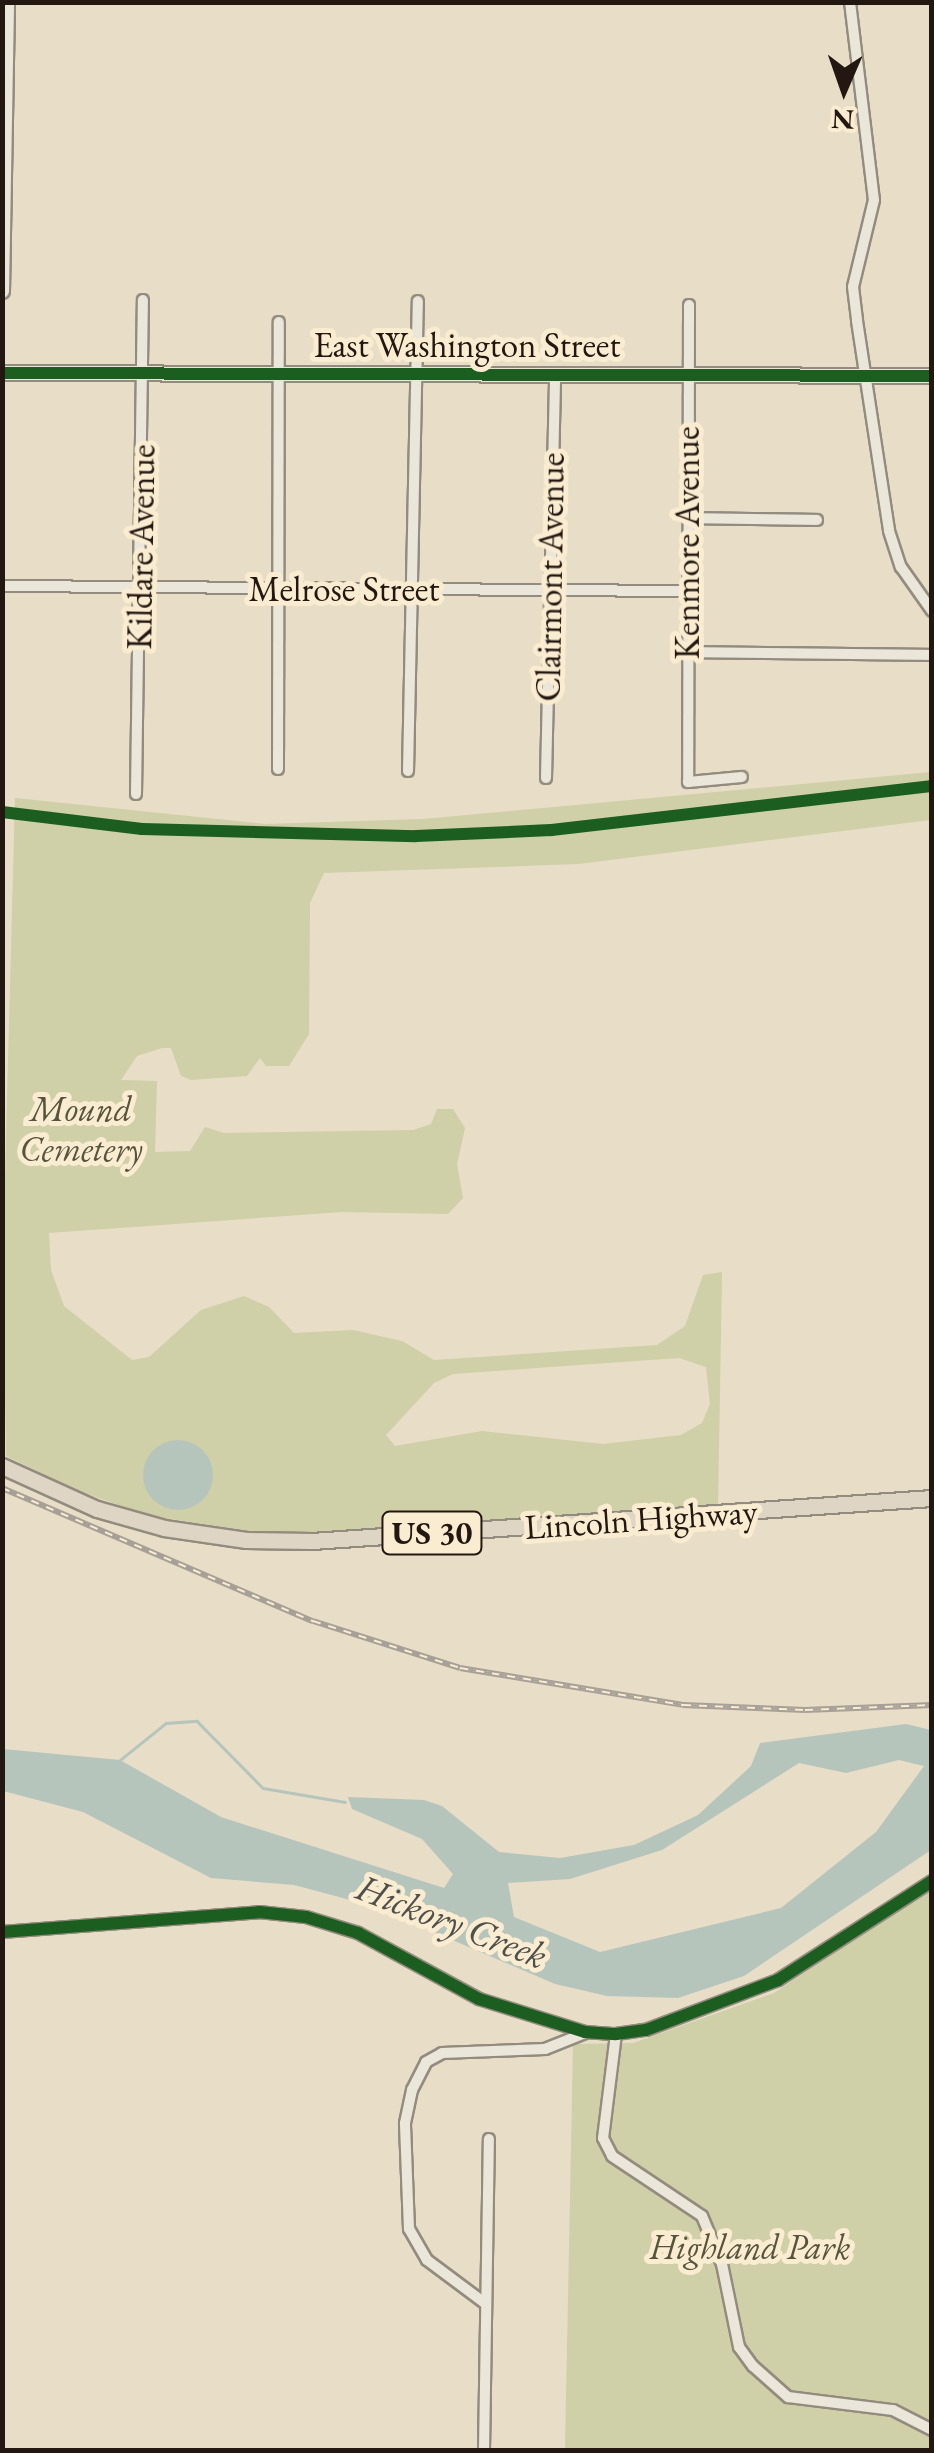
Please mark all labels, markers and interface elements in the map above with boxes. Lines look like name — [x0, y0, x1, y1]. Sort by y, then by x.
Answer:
north arrow — [794, 40, 894, 140]
text: N — [831, 102, 855, 138]
street label: East Washington Street — [314, 324, 620, 366]
street label: Kenmore Avenue — [666, 426, 708, 660]
street label: Kildare Avenue — [118, 444, 164, 650]
street label: Clairmont Avenue — [527, 452, 573, 702]
street label: Melrose Street — [249, 568, 439, 610]
park label: Mound Cemetery — [19, 1088, 143, 1170]
street label: Lincoln Highway — [523, 1490, 759, 1548]
road number: US 30 — [380, 1506, 484, 1560]
water label: Hickory Creek — [351, 1864, 553, 1978]
park label: Highland Park — [650, 2226, 850, 2268]

